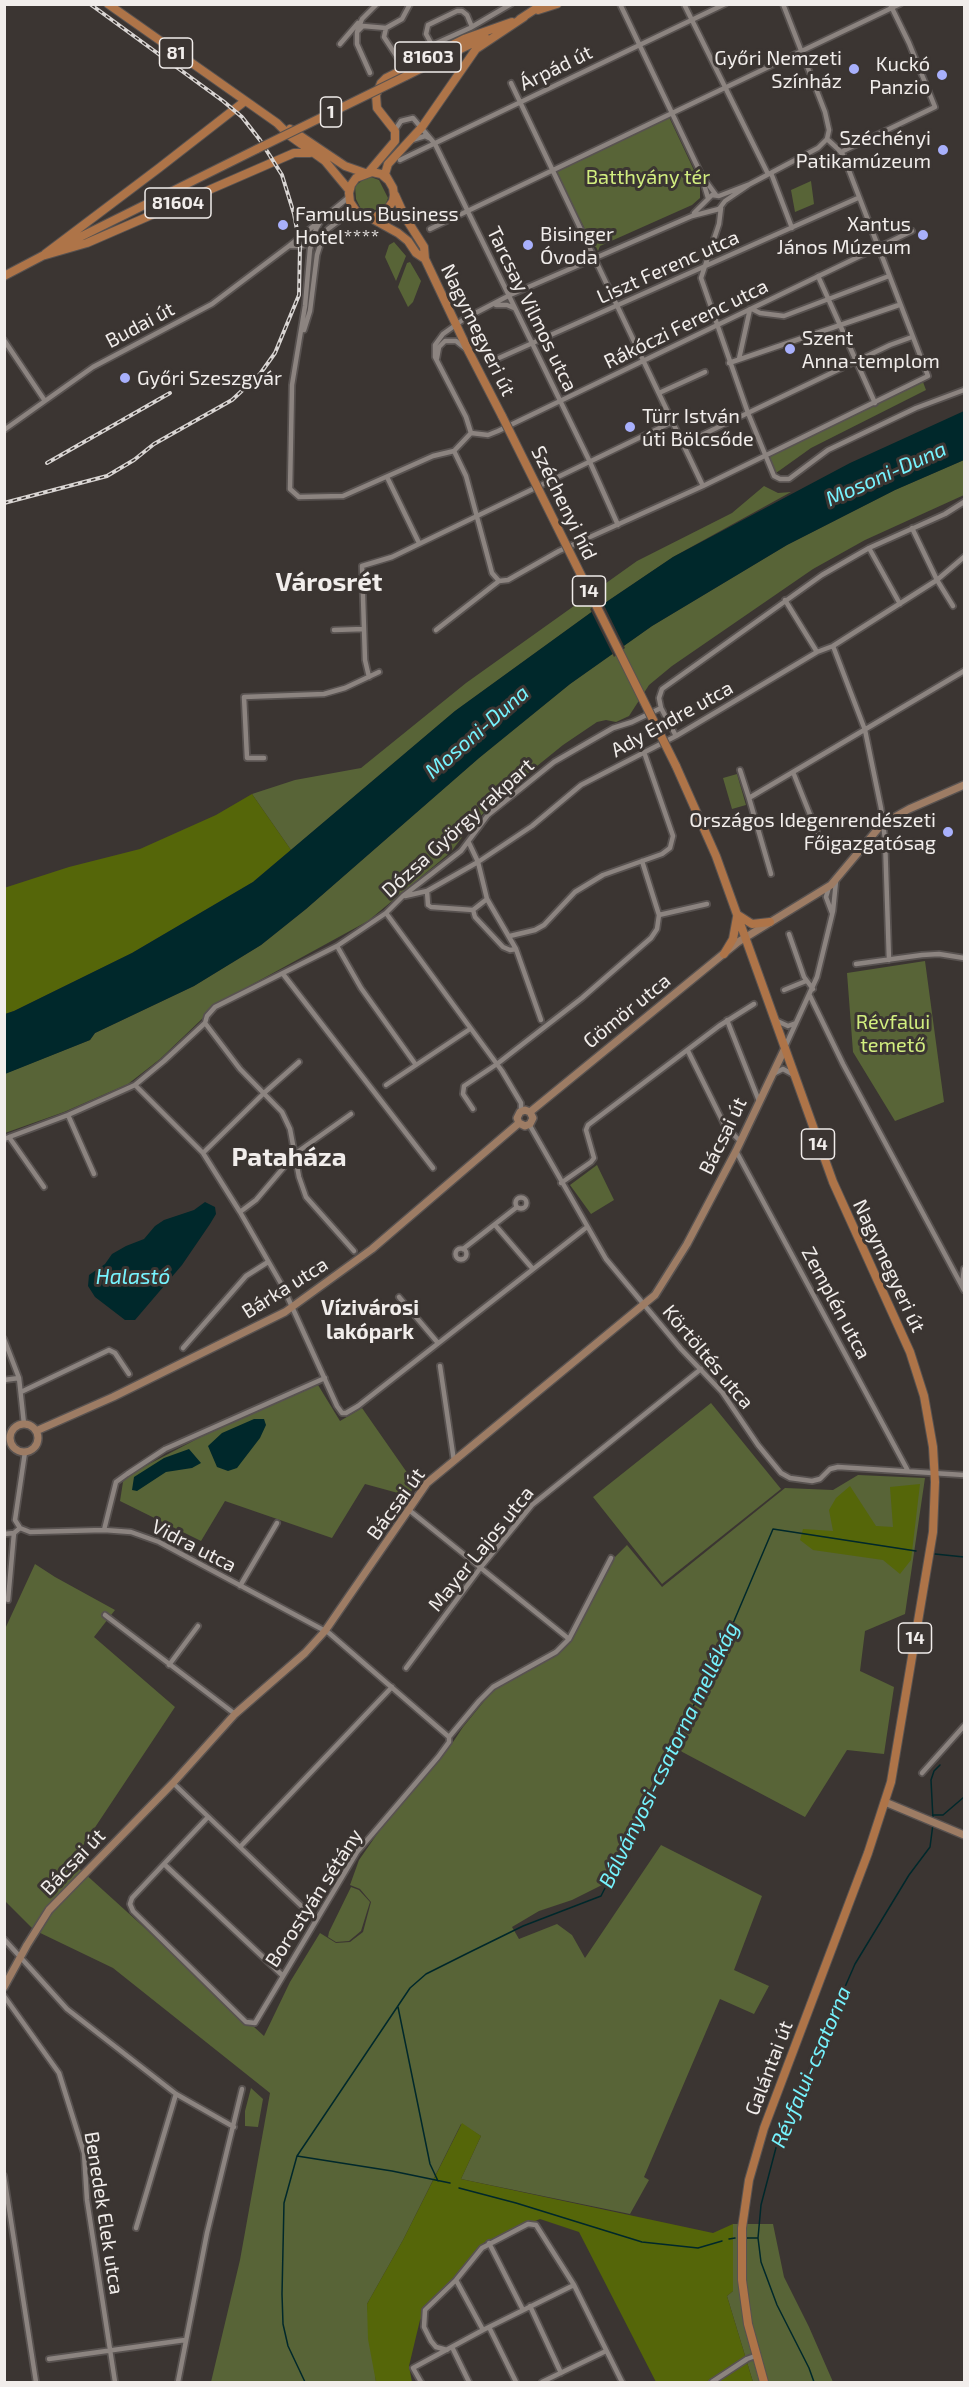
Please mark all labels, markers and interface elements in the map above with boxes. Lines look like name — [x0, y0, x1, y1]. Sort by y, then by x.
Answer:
road number: 81 — [160, 38, 192, 68]
street label: Árpád út — [516, 40, 596, 96]
road number: 81603 — [395, 42, 461, 72]
place label: Győri Nemzeti Színház — [714, 46, 842, 93]
place label: Kuckó Panzio — [869, 52, 930, 99]
marker: Győri Nemzeti Színház — [847, 62, 861, 76]
marker: Kuckó Panzio — [935, 68, 949, 82]
road number: 1 — [320, 97, 342, 127]
place label: Széchényi Patikamúzeum — [796, 126, 931, 173]
marker: Széchényi Patikamúzeum — [936, 143, 950, 157]
park label: Batthyány tér — [586, 165, 710, 189]
road number: 81604 — [145, 188, 211, 218]
place label: Famulus Business Hotel**** — [295, 202, 459, 249]
place label: Xantus János Múzeum — [777, 212, 911, 259]
marker: Famulus Business Hotel**** — [276, 218, 290, 232]
street label: Tarcsay Vilmos utca — [482, 222, 582, 396]
place label: Bisinger Óvoda — [540, 222, 614, 269]
street label: Liszt Ferenc utca — [593, 225, 743, 309]
marker: Xantus János Múzeum — [916, 228, 930, 242]
marker: Bisinger Óvoda — [521, 238, 535, 252]
street label: Nagymegyeri út — [436, 260, 520, 400]
street label: Rákóczi Ferenc utca — [600, 274, 772, 374]
street label: Budai út — [101, 297, 179, 353]
place label: Szent Anna-templom — [802, 326, 940, 373]
marker: Szent Anna-templom — [783, 342, 797, 356]
place label: Győri Szeszgyár — [137, 366, 282, 390]
marker: Győri Szeszgyár — [118, 371, 132, 385]
place label: Türr István úti Bölcsőde — [642, 404, 754, 451]
marker: Türr István úti Bölcsőde — [623, 420, 637, 434]
water label: Mosoni-Duna — [822, 436, 950, 512]
street label: Széchenyi híd — [526, 442, 602, 564]
district label: Városrét — [276, 566, 382, 598]
road number: 14 — [572, 576, 606, 606]
street label: Ady Endre utca — [607, 676, 737, 762]
water label: Mosoni-Duna — [420, 680, 534, 784]
street label: Dózsa György rakpart — [377, 753, 539, 903]
place label: Országos Idegenrendészeti Főigazgatósag — [689, 808, 936, 855]
marker: Országos Idegenrendészeti Főigazgatósag — [941, 825, 955, 839]
street label: Gömör utca — [579, 969, 675, 1053]
park label: Révfalui temető — [856, 1010, 930, 1057]
street label: Bácsai út — [694, 1094, 752, 1178]
road number: 14 — [802, 1129, 834, 1159]
district label: Pataháza — [231, 1141, 347, 1173]
street label: Nagymegyeri út — [848, 1196, 930, 1336]
street label: Zemplén utca — [796, 1243, 876, 1363]
street label: Bárka utca — [238, 1252, 332, 1324]
water label: Halastó — [96, 1264, 170, 1290]
district label: Vízivárosi lakópark — [321, 1295, 419, 1345]
street label: Körtöltés utca — [658, 1300, 758, 1414]
street label: Bácsai út — [362, 1463, 430, 1545]
street label: Mayer Lajos utca — [423, 1482, 539, 1616]
street label: Vidra utca — [148, 1514, 240, 1578]
water label: Bálványosi-csatorna mellékág — [594, 1618, 744, 1892]
road number: 14 — [898, 1623, 932, 1653]
street label: Bácsai út — [36, 1824, 110, 1900]
street label: Borostyán sétány — [260, 1824, 368, 1972]
water label: Révfalui-csatorna — [766, 1983, 856, 2151]
street label: Galántai út — [740, 2017, 798, 2119]
street label: Benedek Elek utca — [79, 2130, 129, 2296]

